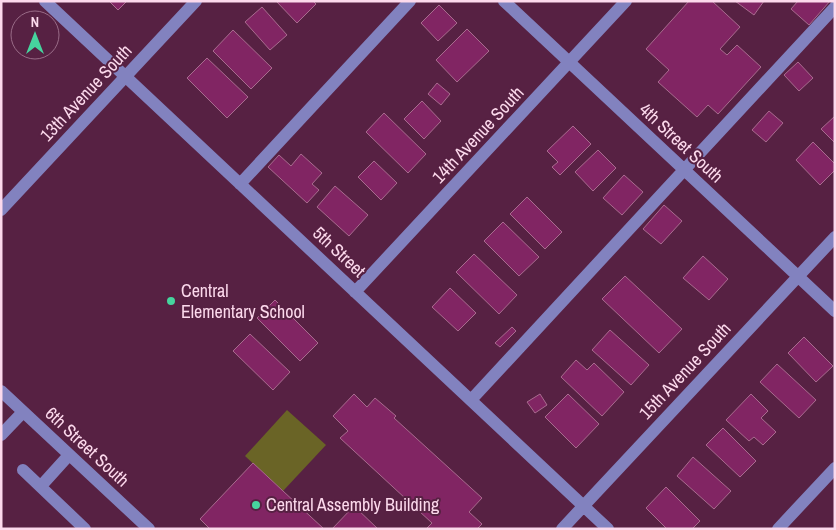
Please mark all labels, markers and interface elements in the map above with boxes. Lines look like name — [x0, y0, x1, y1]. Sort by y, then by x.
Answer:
north arrow — [10, 10, 60, 60]
text: N — [31, 13, 39, 31]
street label: 13th Avenue South — [34, 39, 137, 147]
street label: 14th Avenue South — [426, 81, 529, 189]
street label: 4th Street South — [634, 97, 729, 188]
street label: 5th Street — [307, 221, 371, 283]
place label: Central Elementary School — [181, 278, 305, 324]
marker: Central Elementary School — [165, 295, 177, 307]
street label: 15th Avenue South — [633, 317, 736, 425]
street label: 6th Street South — [40, 401, 135, 492]
place label: Central Assembly Building — [266, 492, 440, 517]
marker: Central Assembly Building — [250, 499, 262, 511]

